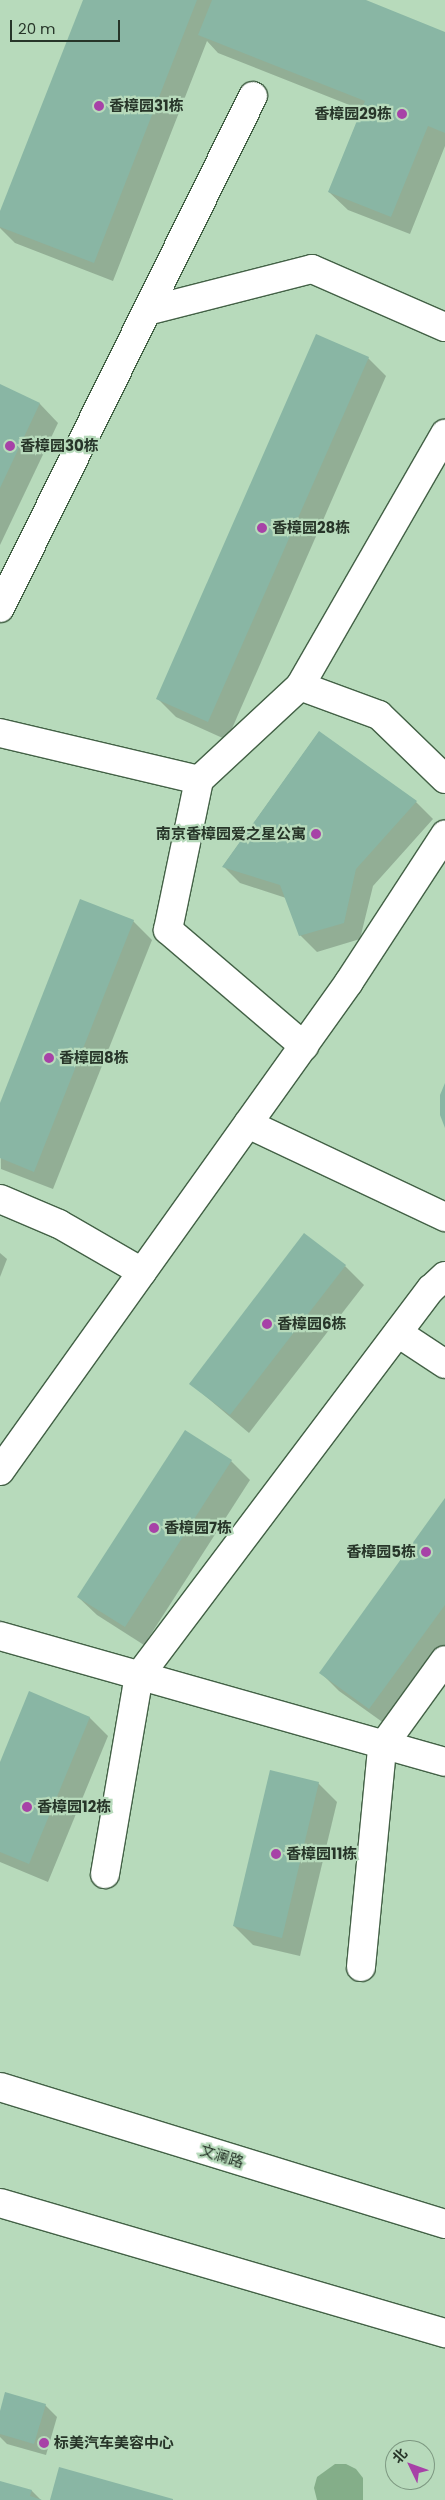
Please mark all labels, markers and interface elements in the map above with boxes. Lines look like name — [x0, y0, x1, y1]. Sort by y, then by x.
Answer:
scale bar — [12, 10, 122, 42]
text: 20 m — [18, 18, 56, 39]
place label: 香樟园31栋 — [109, 97, 184, 115]
marker: 香樟园31栋 — [93, 100, 105, 112]
place label: 香樟园29栋 — [314, 105, 392, 123]
marker: 香樟园29栋 — [396, 108, 408, 120]
place label: 香樟园30栋 — [20, 437, 99, 455]
marker: 香樟园30栋 — [4, 440, 16, 452]
place label: 香樟园28栋 — [272, 519, 350, 537]
marker: 香樟园28栋 — [256, 522, 268, 534]
place label: 南京香樟园爱之星公寓 — [156, 825, 306, 843]
marker: 南京香樟园爱之星公寓 — [310, 828, 322, 840]
place label: 香樟园8栋 — [59, 1049, 129, 1067]
marker: 香樟园8栋 — [43, 1052, 55, 1064]
place label: 香樟园6栋 — [277, 1315, 347, 1333]
marker: 香樟园6栋 — [261, 1318, 273, 1330]
place label: 香樟园7栋 — [164, 1519, 232, 1537]
marker: 香樟园7栋 — [148, 1522, 160, 1534]
place label: 香樟园5栋 — [346, 1543, 416, 1561]
marker: 香樟园5栋 — [420, 1546, 432, 1558]
place label: 香樟园12栋 — [37, 1798, 111, 1816]
marker: 香樟园12栋 — [21, 1801, 33, 1813]
place label: 香樟园11栋 — [286, 1845, 357, 1863]
marker: 香樟园11栋 — [270, 1848, 282, 1860]
street label: 文澜路 — [198, 2141, 246, 2171]
place label: 标美汽车美容中心 — [54, 2434, 174, 2452]
marker: 标美汽车美容中心 — [38, 2437, 50, 2449]
north arrow — [385, 2440, 435, 2490]
text: 北 — [387, 2444, 412, 2468]

